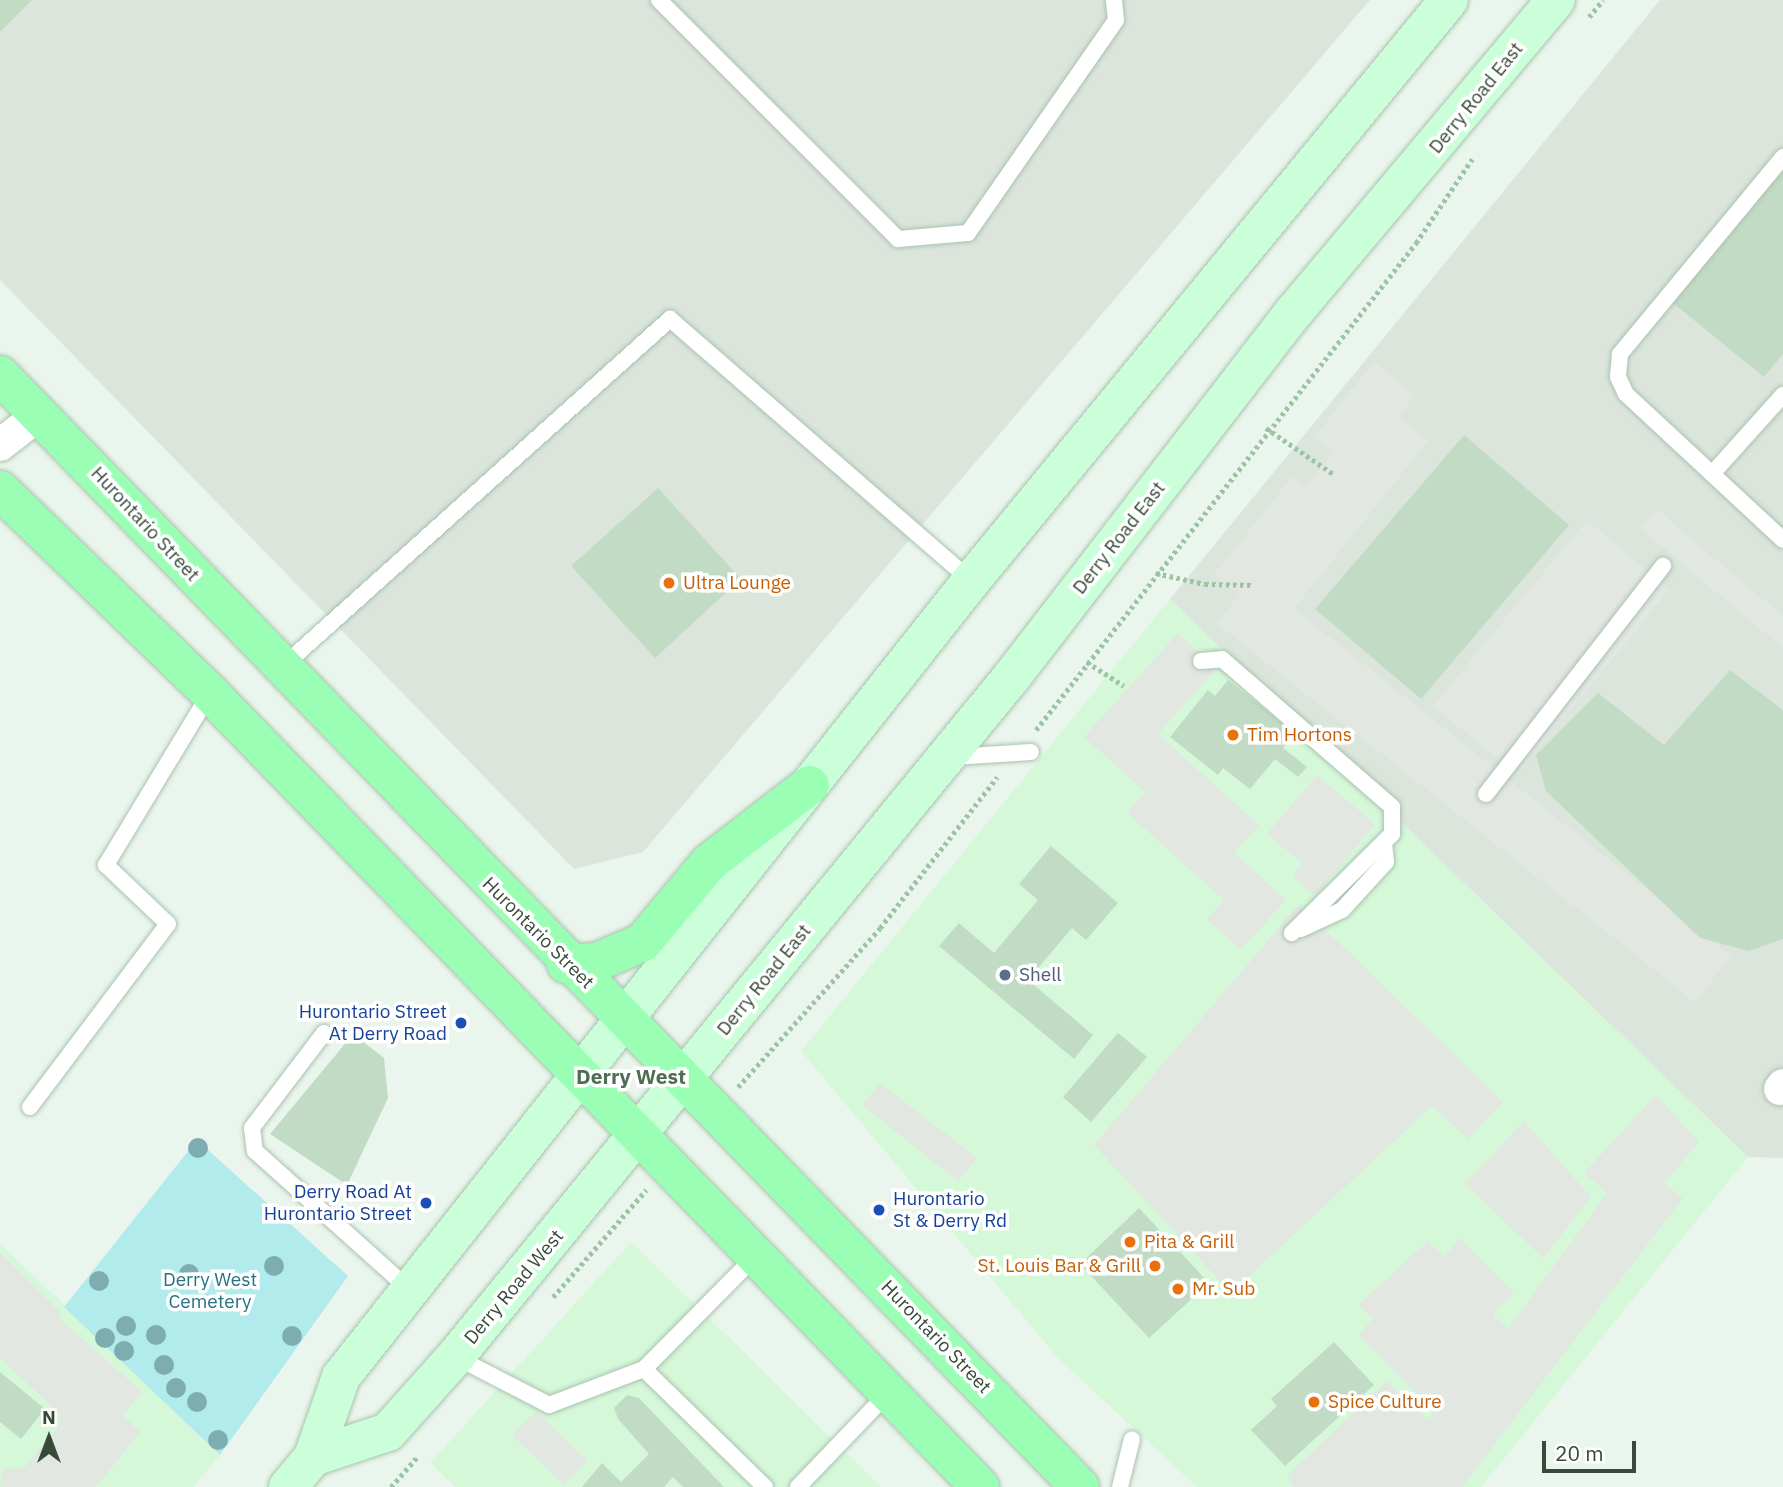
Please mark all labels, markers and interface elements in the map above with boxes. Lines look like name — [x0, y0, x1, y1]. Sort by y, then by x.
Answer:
street label: Derry Road East — [1424, 38, 1528, 158]
street label: Hurontario Street — [86, 462, 204, 586]
street label: Derry Road East — [1068, 477, 1170, 599]
place label: Ultra Lounge — [683, 572, 791, 594]
marker: Ultra Lounge — [661, 575, 677, 591]
place label: Tim Hortons — [1247, 724, 1352, 746]
marker: Tim Hortons — [1225, 727, 1241, 743]
street label: Hurontario Street — [478, 873, 598, 993]
street label: Derry Road East — [712, 920, 816, 1040]
place label: Shell — [1019, 964, 1062, 986]
marker: Shell — [997, 967, 1013, 983]
place label: Hurontario Street At Derry Road — [299, 1001, 447, 1045]
marker: Hurontario Street At Derry Road — [453, 1015, 469, 1031]
district label: Derry West — [576, 1063, 686, 1089]
place label: Derry Road At Hurontario Street — [264, 1181, 412, 1225]
place label: Hurontario St & Derry Rd — [893, 1188, 1007, 1232]
marker: Derry Road At Hurontario Street — [418, 1195, 434, 1211]
marker: Hurontario St & Derry Rd — [871, 1202, 887, 1218]
street label: Derry Road West — [460, 1225, 568, 1349]
place label: Pita & Grill — [1144, 1231, 1234, 1253]
marker: Pita & Grill — [1122, 1234, 1138, 1250]
place label: St. Louis Bar & Grill — [978, 1255, 1141, 1277]
marker: St. Louis Bar & Grill — [1147, 1258, 1163, 1274]
park label: Derry West Cemetery — [163, 1269, 257, 1313]
street label: Hurontario Street — [876, 1276, 996, 1398]
place label: Mr. Sub — [1192, 1278, 1255, 1300]
marker: Mr. Sub — [1170, 1281, 1186, 1297]
place label: Spice Culture — [1328, 1391, 1442, 1413]
marker: Spice Culture — [1306, 1394, 1322, 1410]
north arrow — [14, 1403, 84, 1473]
text: N — [42, 1405, 56, 1429]
scale bar — [1545, 1428, 1640, 1472]
text: 20 m — [1555, 1439, 1604, 1467]

